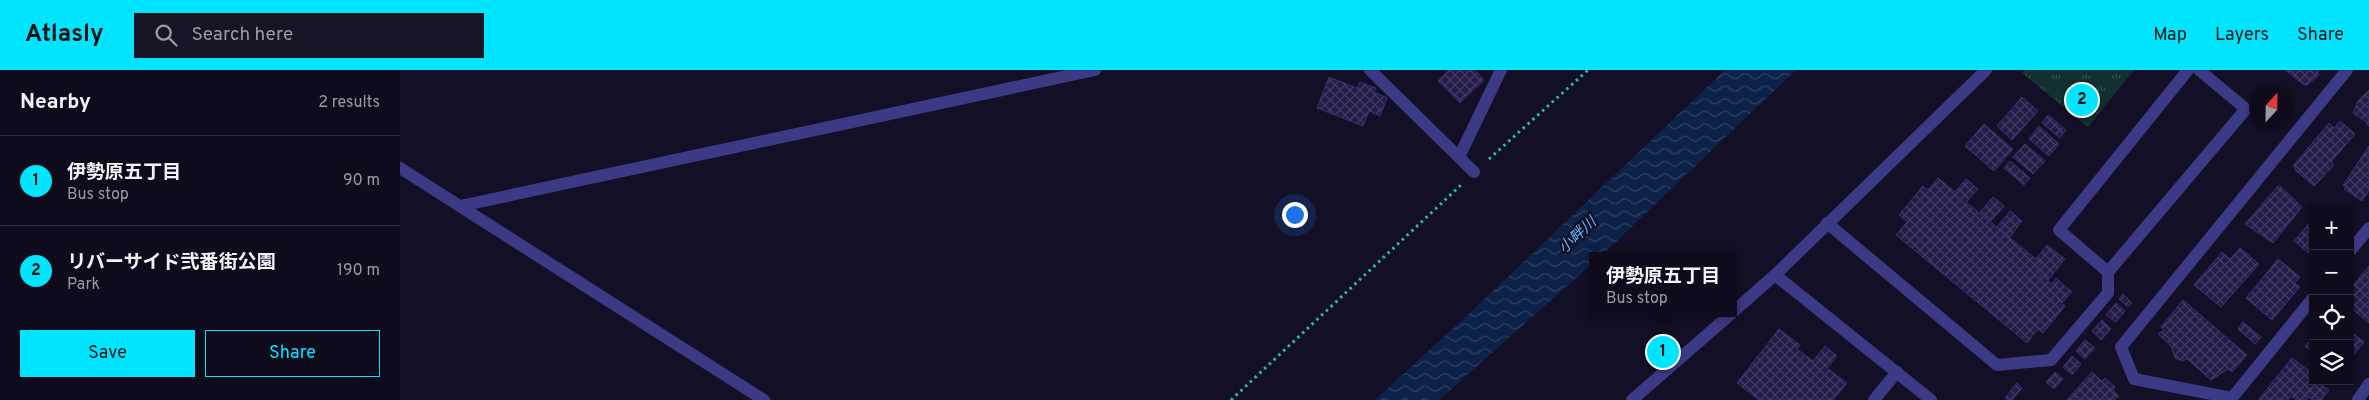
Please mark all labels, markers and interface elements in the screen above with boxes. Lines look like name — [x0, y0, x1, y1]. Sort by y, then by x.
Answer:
search box — [134, 13, 484, 58]
text: Atlasly — [25, 20, 104, 50]
icon: search — [152, 21, 180, 49]
text: Search here — [192, 23, 293, 47]
text: Map — [2153, 24, 2187, 47]
text: Layers — [2215, 24, 2269, 47]
text: Share — [2297, 24, 2344, 47]
pin: 2 — [2066, 81, 2098, 119]
north arrow — [2249, 85, 2294, 130]
text: Nearby — [20, 89, 91, 116]
text: 2 results — [318, 93, 380, 113]
text: 伊勢原五丁目 — [67, 161, 181, 185]
text: 1 — [33, 171, 39, 191]
text: 90 m — [343, 171, 380, 191]
text: Bus stop — [67, 185, 129, 205]
your location — [1282, 202, 1308, 228]
map controls — [2309, 205, 2354, 385]
button: + — [2309, 205, 2354, 250]
water label: 小畔川 — [1555, 212, 1602, 258]
button: − — [2309, 250, 2354, 295]
text: リバーサイド弐番街公園 — [67, 251, 276, 275]
popup — [1589, 252, 1737, 317]
text: 2 — [31, 261, 41, 281]
text: 190 m — [337, 261, 380, 281]
text: 伊勢原五丁目 — [1606, 265, 1720, 289]
text: Park — [67, 275, 100, 295]
text: Bus stop — [1606, 289, 1668, 309]
button: locate — [2309, 295, 2354, 340]
button: Save — [20, 330, 195, 377]
button: Share — [205, 330, 380, 377]
pin: 1 — [1647, 333, 1679, 371]
button: layers — [2309, 340, 2354, 385]

